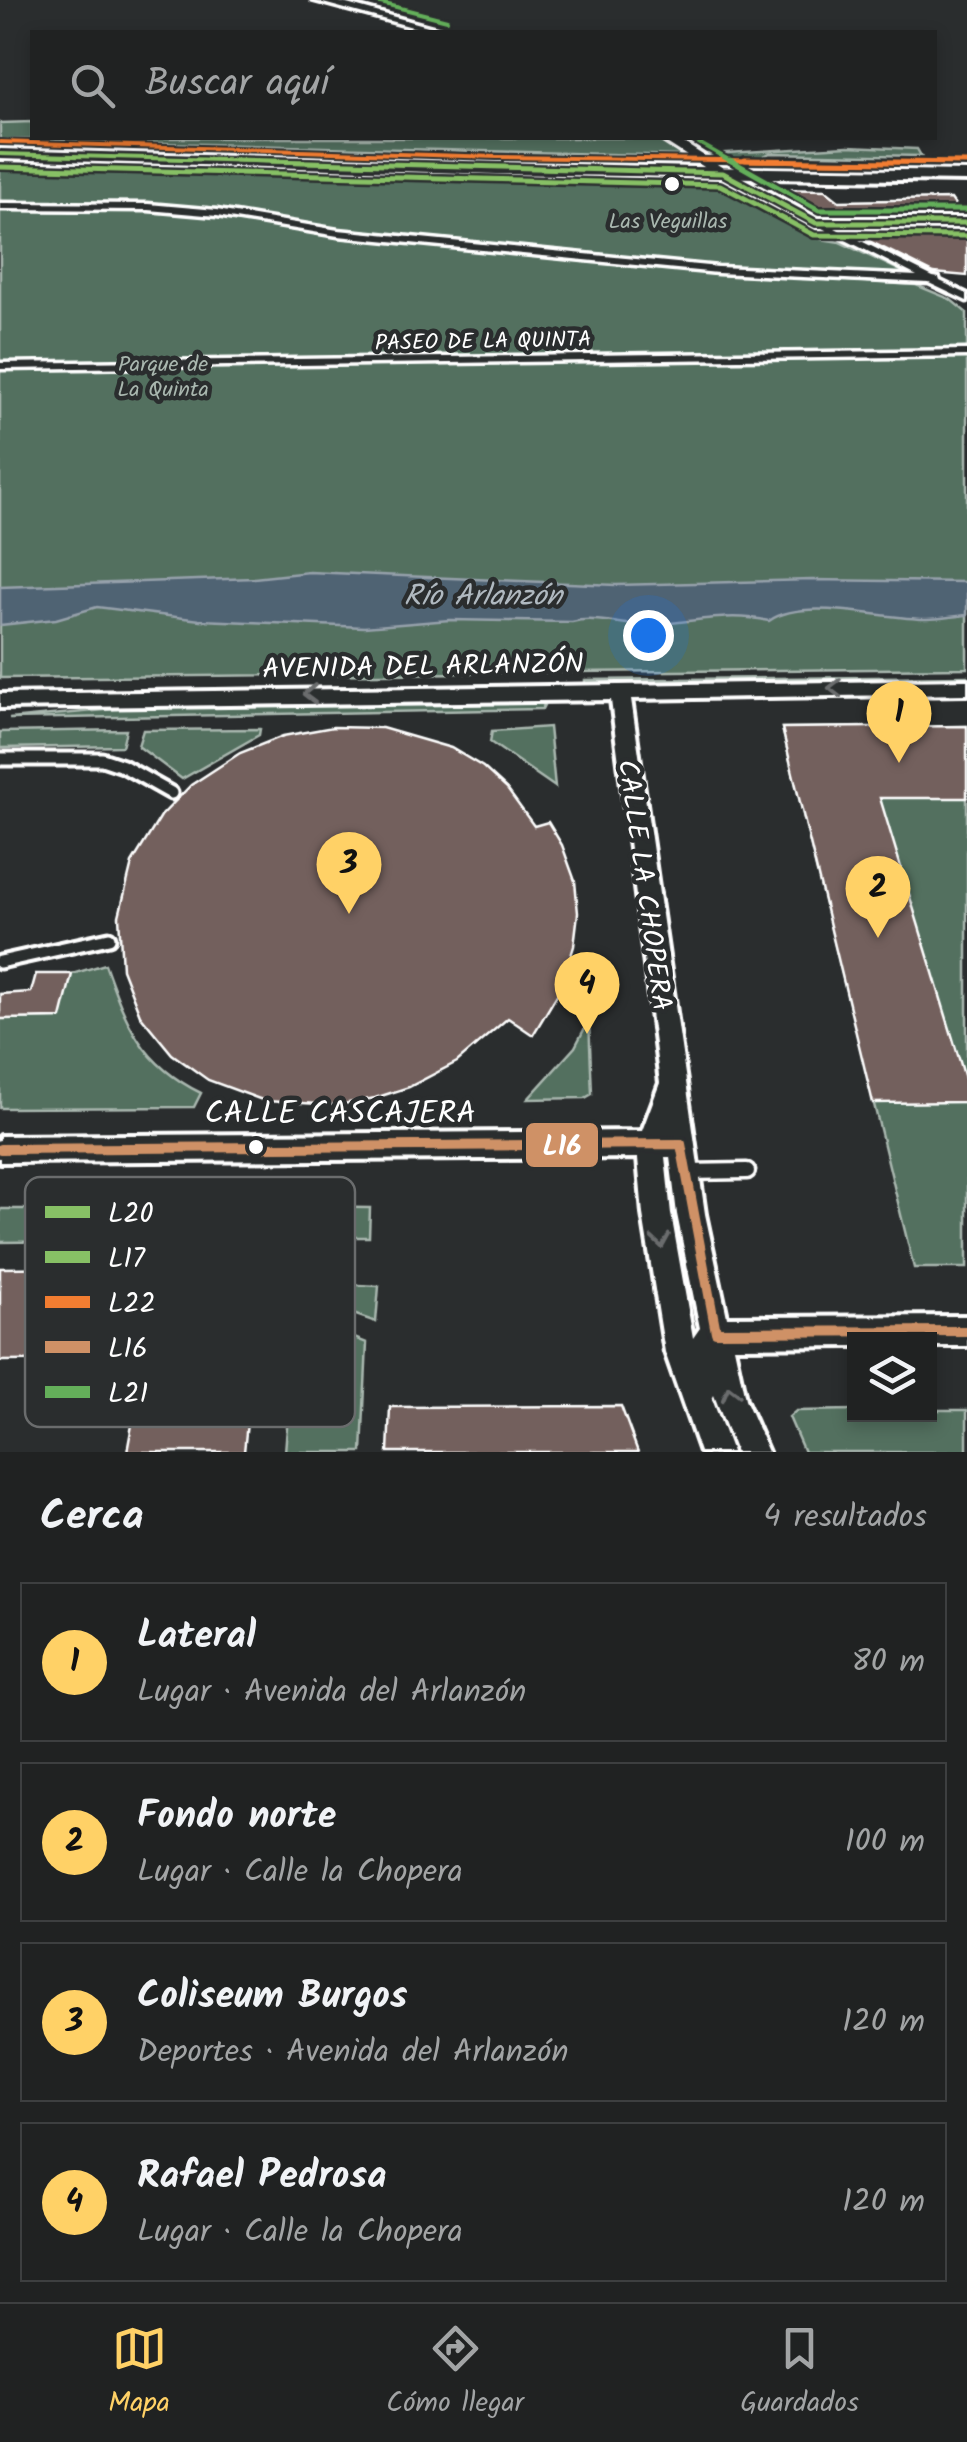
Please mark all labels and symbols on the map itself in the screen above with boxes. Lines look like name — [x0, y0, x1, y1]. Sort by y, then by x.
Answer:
unlabelled marker — [662, 174, 682, 194]
park label: Las Veguillas — [609, 205, 728, 240]
street label: PASEO DE LA QUINTA — [375, 323, 592, 362]
park label: Parque de La Quinta — [117, 348, 209, 408]
water label: Río Arlanzón — [404, 573, 564, 621]
your location — [623, 610, 674, 661]
street label: AVENIDA DEL ARLANZÓN — [262, 642, 584, 693]
one-way arrow — [826, 677, 842, 699]
pin: 1 — [866, 680, 932, 763]
one-way arrow — [302, 683, 318, 705]
street label: CALLE LA CHOPERA — [604, 757, 683, 1014]
pin: 3 — [316, 832, 382, 914]
pin: 2 — [846, 856, 910, 938]
pin: 4 — [554, 952, 620, 1034]
street label: CALLE CASCAJERA — [204, 1089, 476, 1140]
line badge: L16 — [524, 1121, 600, 1169]
text: L16 — [543, 1125, 581, 1170]
unlabelled marker — [246, 1137, 266, 1157]
legend — [25, 1177, 355, 1427]
text: L20 — [108, 1192, 154, 1237]
one-way arrow — [650, 1232, 671, 1249]
text: L17 — [108, 1237, 146, 1282]
text: L22 — [108, 1282, 156, 1327]
text: L16 — [108, 1327, 148, 1372]
text: L21 — [108, 1372, 148, 1417]
one-way arrow — [720, 1385, 741, 1402]

